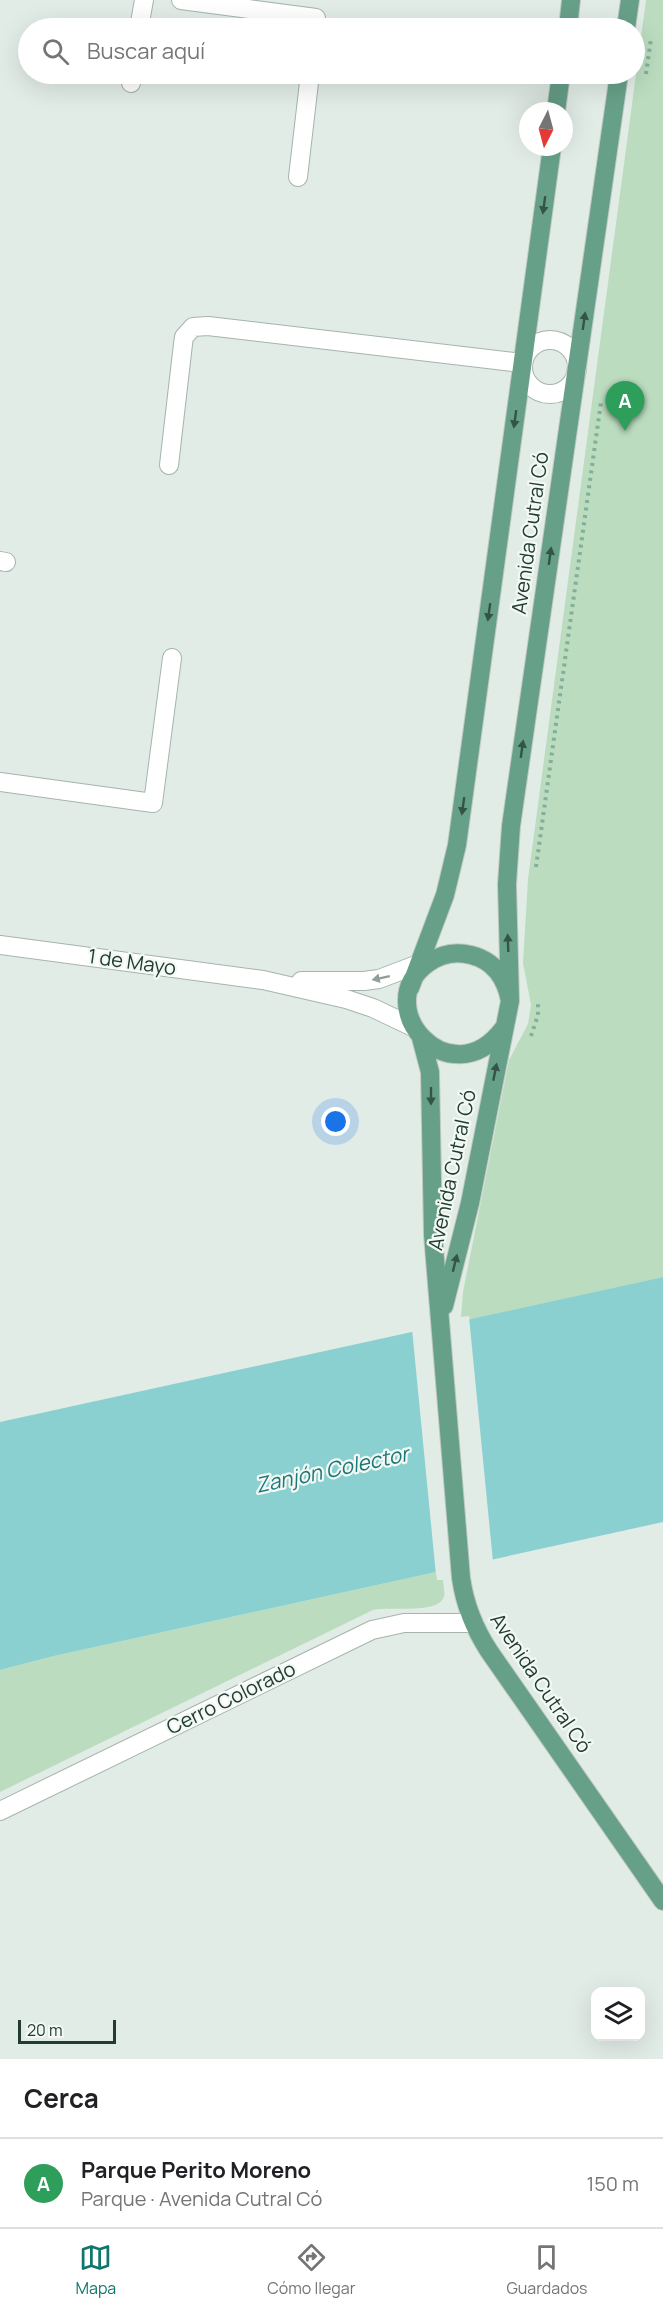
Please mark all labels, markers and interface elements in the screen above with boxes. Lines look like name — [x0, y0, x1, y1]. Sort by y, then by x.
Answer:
search box — [18, 18, 645, 84]
icon: search — [39, 35, 72, 68]
text: Buscar aquí — [87, 36, 205, 66]
north arrow — [519, 102, 573, 156]
one-way arrow — [539, 196, 548, 215]
one-way arrow — [579, 312, 588, 331]
pin: A — [606, 382, 644, 431]
one-way arrow — [510, 410, 520, 429]
street label: Avenida Cutral Có — [505, 450, 554, 616]
one-way arrow — [546, 546, 555, 565]
one-way arrow — [485, 603, 494, 622]
one-way arrow — [518, 739, 527, 758]
one-way arrow — [459, 796, 468, 815]
one-way arrow — [503, 933, 512, 952]
street label: 1 de Mayo — [86, 942, 178, 981]
one-way arrow — [372, 974, 391, 983]
one-way arrow — [491, 1062, 500, 1081]
one-way arrow — [426, 1086, 436, 1105]
street label: Avenida Cutral Có — [421, 1087, 482, 1253]
your location — [321, 1107, 350, 1136]
one-way arrow — [451, 1253, 460, 1271]
water label: Zanjón Colector — [253, 1439, 413, 1499]
street label: Avenida Cutral Có — [485, 1607, 598, 1758]
street label: Cerro Colorado — [162, 1655, 300, 1740]
map controls — [591, 1987, 645, 2041]
button: layers — [591, 1987, 645, 2041]
scale bar — [18, 2017, 116, 2044]
text: 20 m — [27, 2019, 63, 2041]
text: Cerca — [24, 2080, 99, 2116]
text: Parque Perito Moreno — [81, 2155, 311, 2185]
text: A — [37, 2170, 50, 2197]
text: 150 m — [586, 2170, 639, 2197]
text: Parque · Avenida Cutral Có — [81, 2185, 322, 2212]
tab: Mapa — [76, 2241, 116, 2299]
tab: Cómo llegar — [267, 2241, 355, 2299]
tab: Guardados — [507, 2241, 587, 2299]

